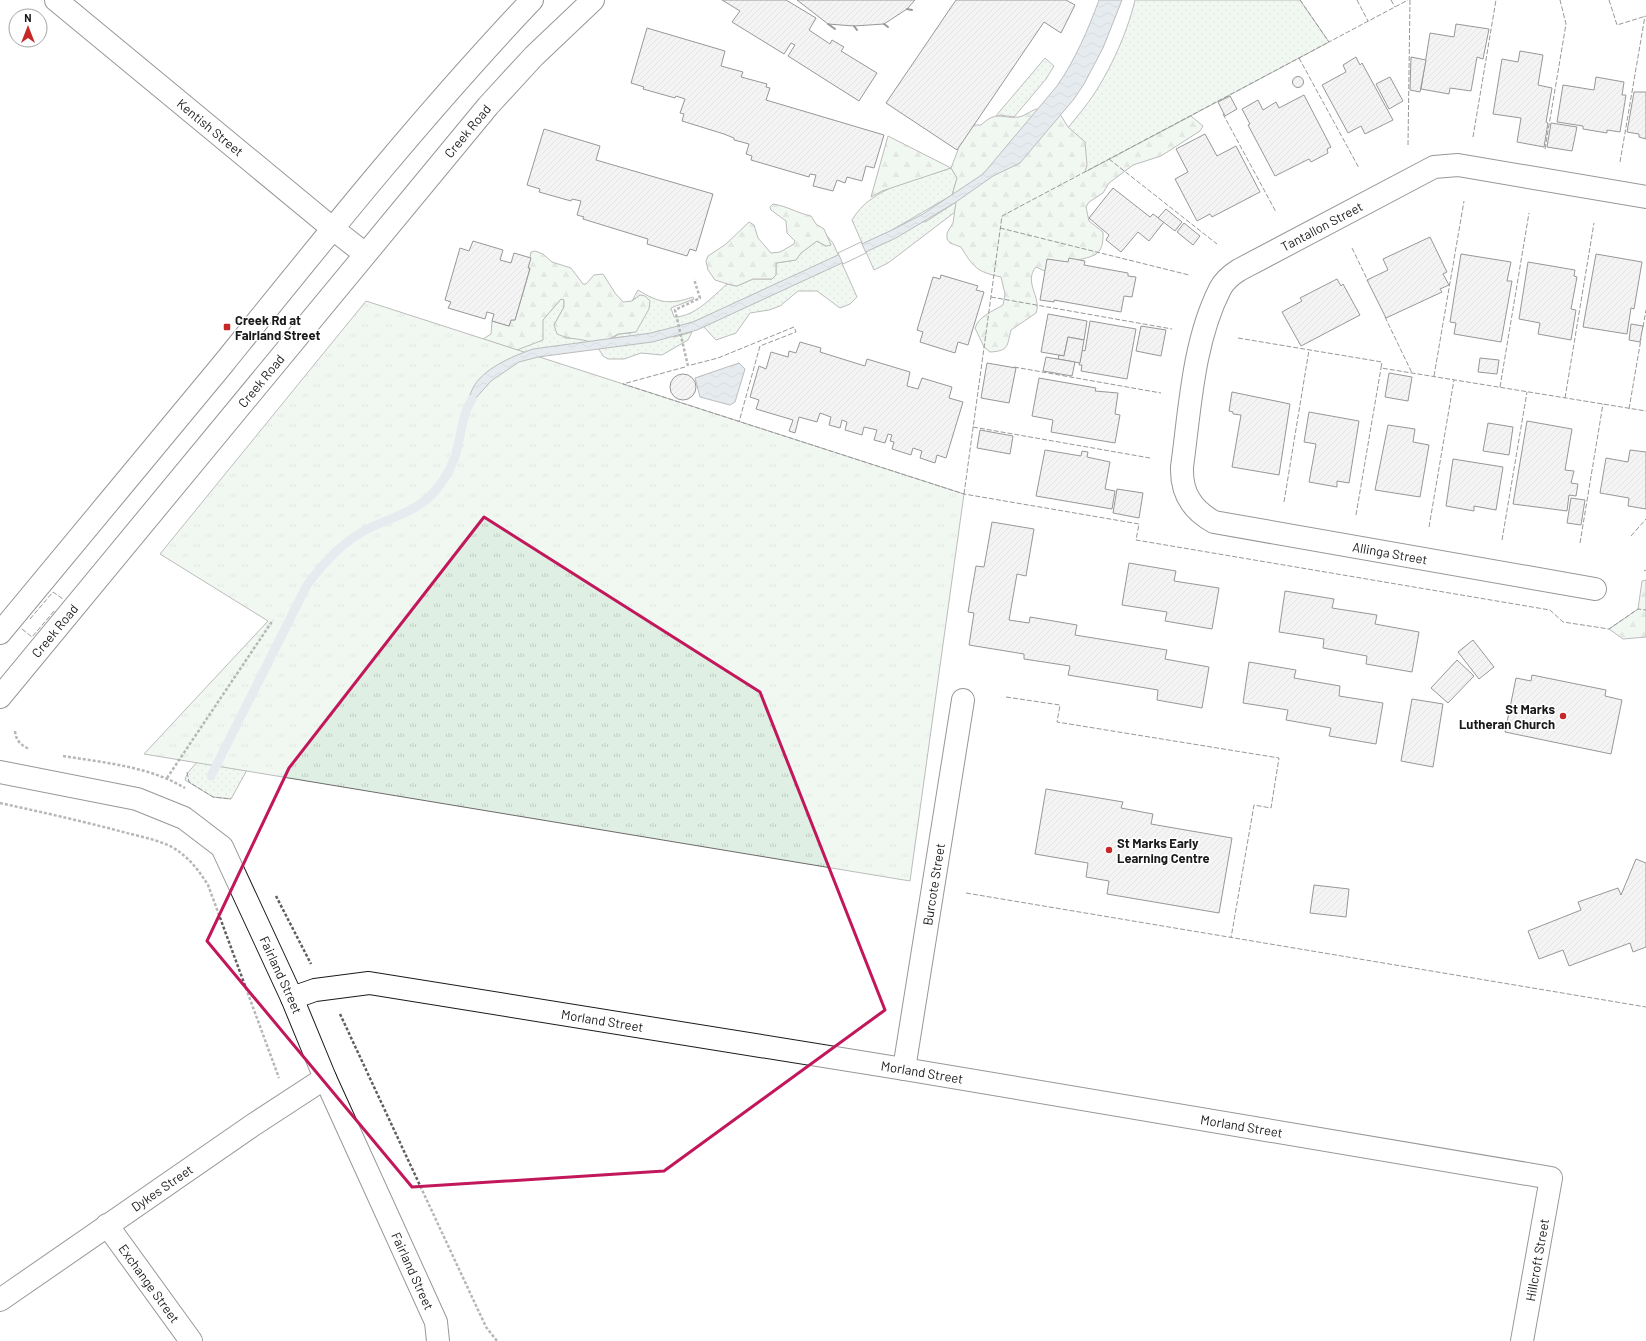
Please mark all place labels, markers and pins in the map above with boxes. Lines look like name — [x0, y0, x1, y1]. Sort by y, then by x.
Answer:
place label: Creek Rd at Fairland Street — [235, 312, 320, 343]
marker: Creek Rd at Fairland Street — [222, 322, 232, 332]
place label: St Marks Lutheran Church — [1459, 701, 1555, 732]
marker: St Marks Lutheran Church — [1558, 711, 1568, 721]
place label: St Marks Early Learning Centre — [1117, 835, 1210, 866]
marker: St Marks Early Learning Centre — [1104, 845, 1114, 855]

